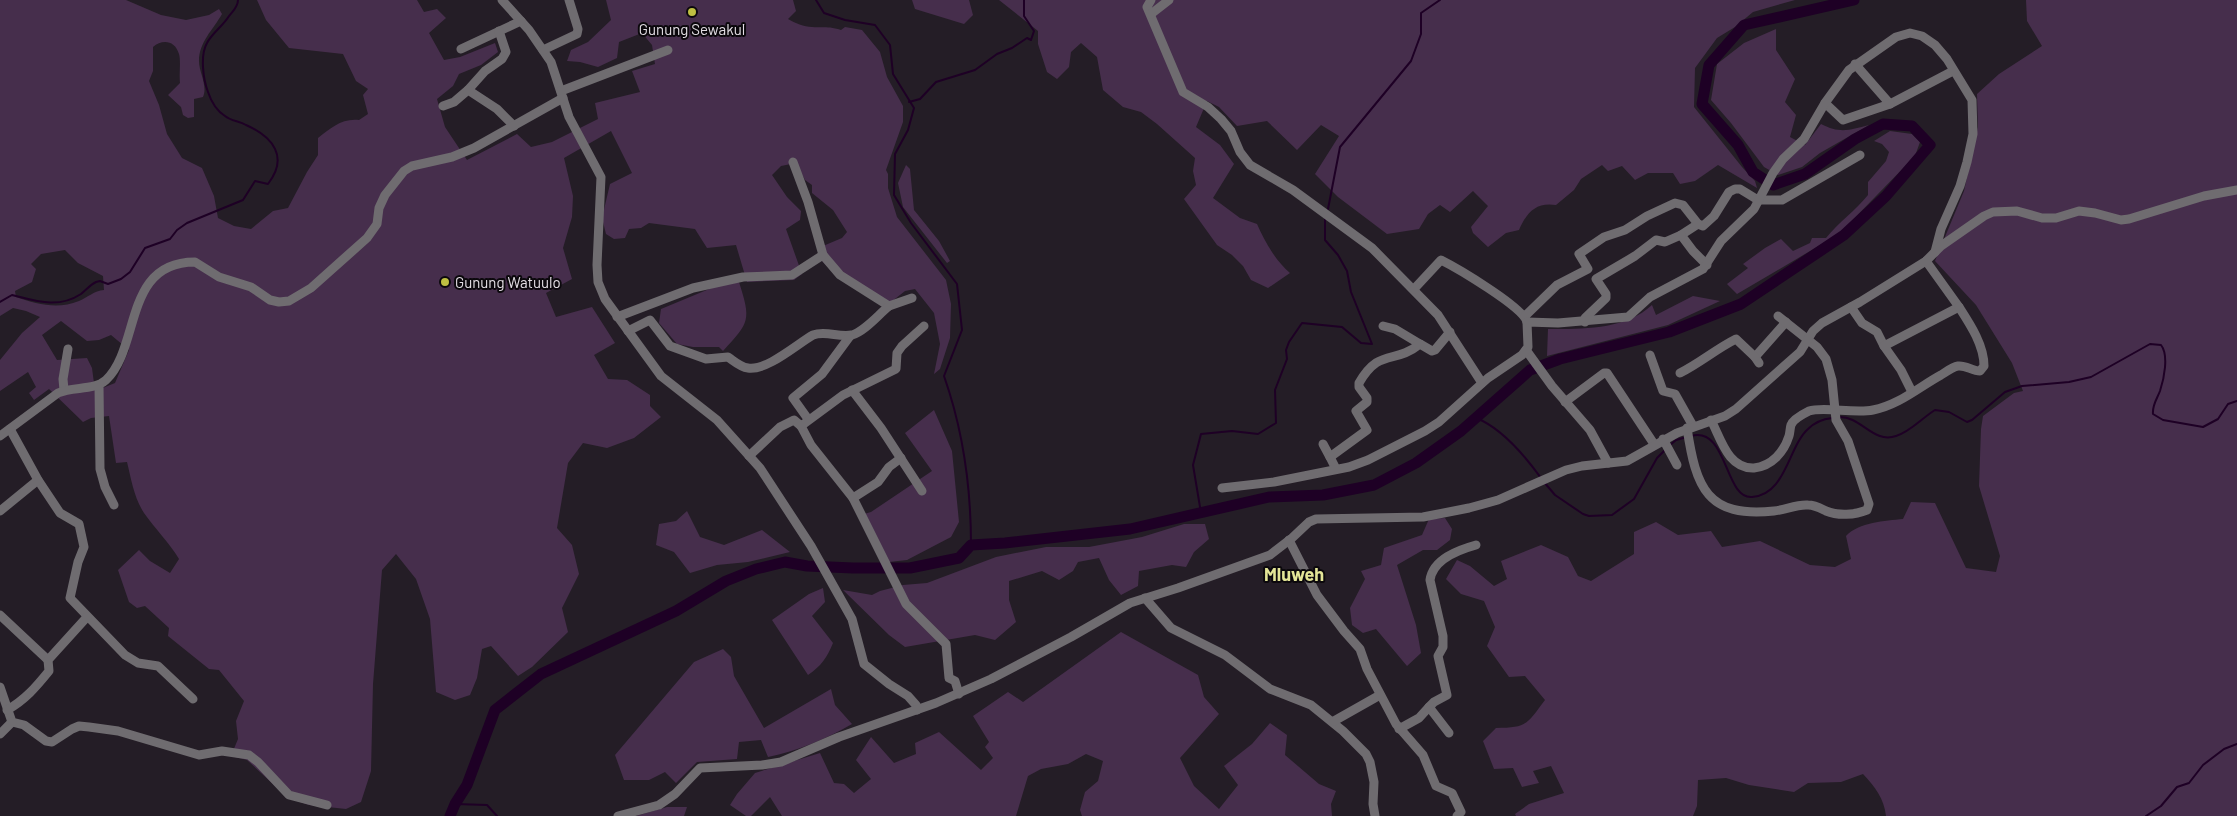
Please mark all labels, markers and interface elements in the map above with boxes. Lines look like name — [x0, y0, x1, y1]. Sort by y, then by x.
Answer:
marker: Gunung Sewakul — [686, 6, 698, 18]
place label: Gunung Sewakul — [639, 20, 745, 38]
place label: Gunung Watuulo — [455, 273, 561, 291]
marker: Gunung Watuulo — [439, 276, 451, 288]
district label: Mluweh — [1264, 563, 1324, 585]

